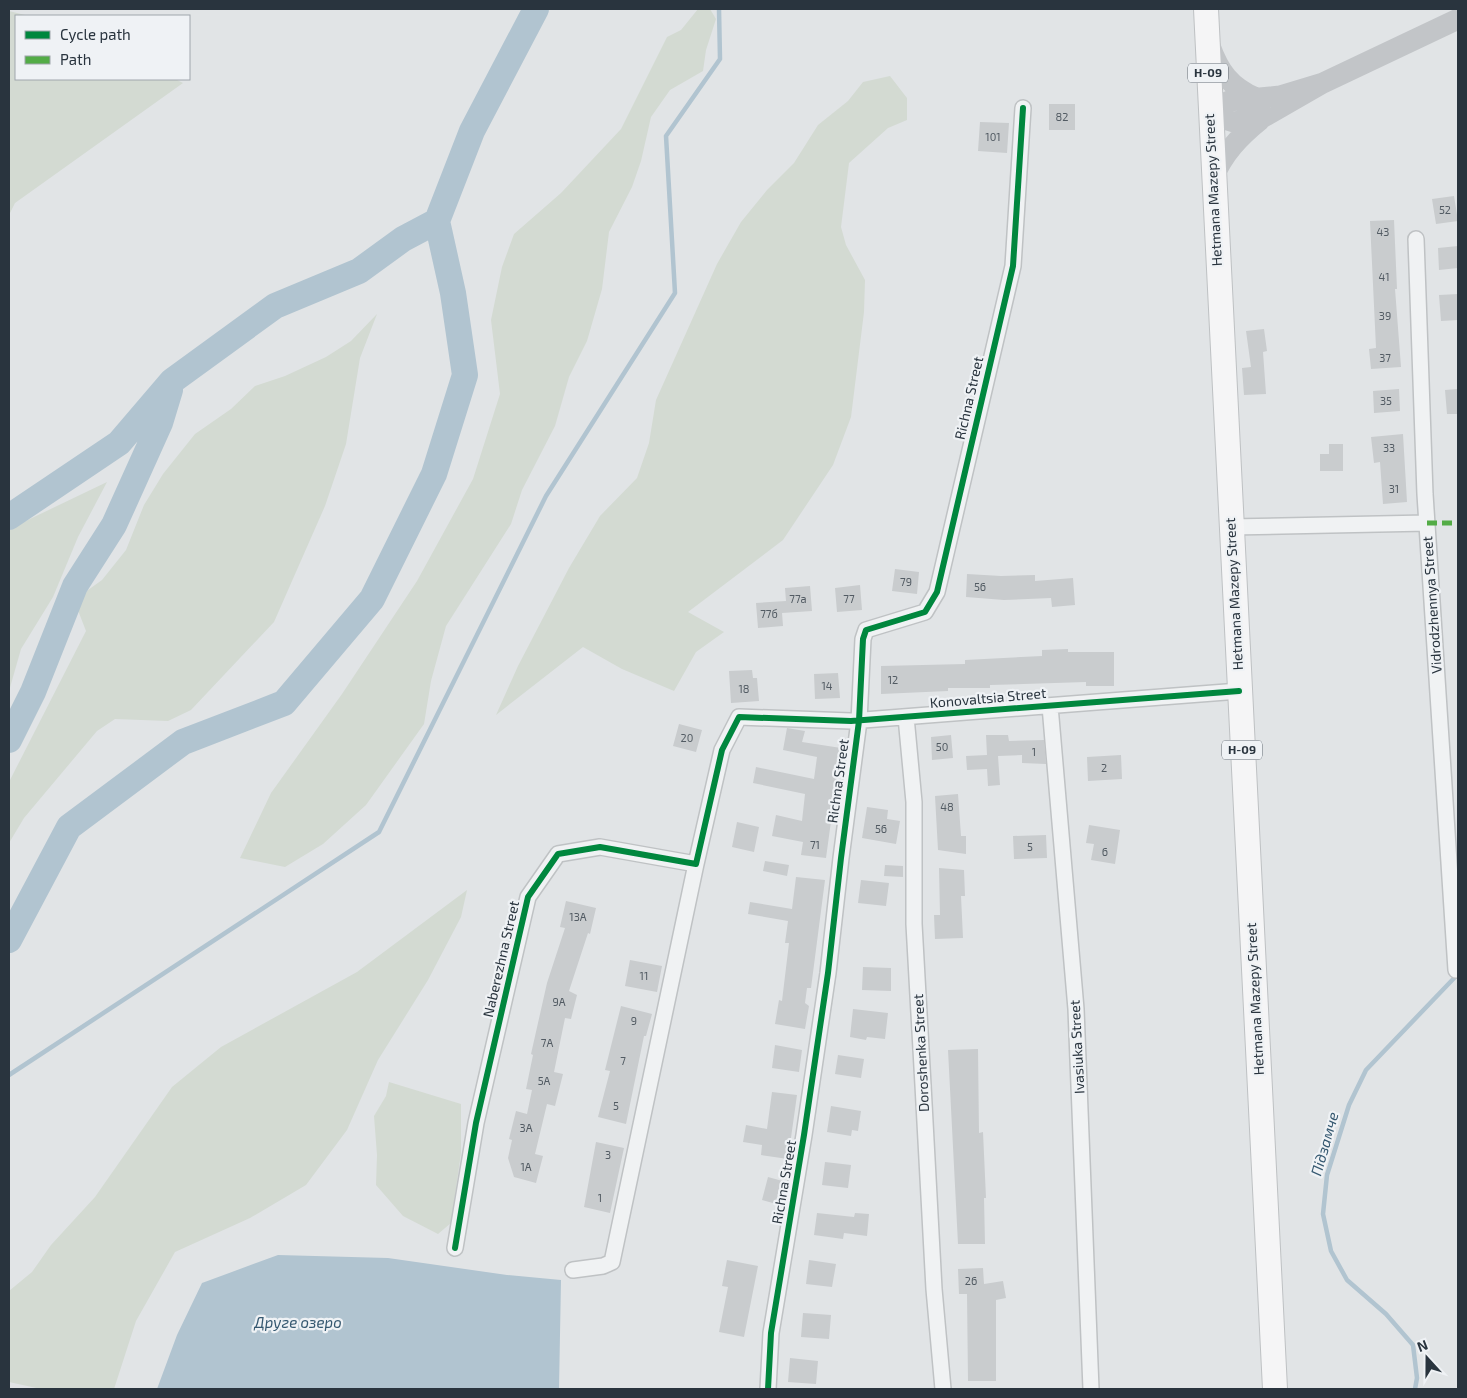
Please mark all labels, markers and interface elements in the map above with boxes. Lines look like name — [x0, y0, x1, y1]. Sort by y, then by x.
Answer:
legend — [15, 15, 190, 80]
text: Cycle path — [60, 25, 131, 43]
text: Path — [60, 50, 91, 68]
road number: Н-09 — [1188, 64, 1228, 82]
house number: 82 — [1056, 110, 1068, 123]
street label: Hetmana Mazepy Street — [1200, 113, 1225, 267]
house number: 101 — [985, 130, 1001, 143]
house number: 52 — [1439, 203, 1451, 216]
house number: 43 — [1377, 225, 1389, 238]
house number: 41 — [1378, 270, 1390, 283]
house number: 39 — [1379, 309, 1391, 322]
house number: 37 — [1379, 351, 1391, 364]
street label: Richna Street — [951, 355, 986, 441]
house number: 35 — [1380, 394, 1392, 407]
house number: 33 — [1383, 441, 1395, 454]
house number: 31 — [1389, 482, 1399, 495]
street label: Hetmana Mazepy Street — [1221, 517, 1246, 671]
street label: Vidrodzhennya Street — [1418, 536, 1445, 674]
house number: 79 — [900, 575, 912, 588]
house number: 56 — [974, 580, 986, 593]
house number: 77а — [789, 592, 807, 605]
house number: 77 — [843, 592, 855, 605]
house number: 77б — [760, 607, 778, 620]
house number: 12 — [888, 673, 898, 686]
house number: 14 — [821, 679, 833, 692]
house number: 18 — [738, 682, 750, 695]
street label: Konovaltsia Street — [929, 684, 1047, 711]
house number: 20 — [681, 731, 693, 744]
street label: Richna Street — [823, 738, 852, 824]
house number: 50 — [936, 740, 948, 753]
road number: Н-09 — [1222, 740, 1262, 760]
house number: 1 — [1032, 745, 1036, 758]
house number: 2 — [1101, 761, 1107, 774]
house number: 48 — [940, 800, 954, 813]
house number: 56 — [875, 822, 887, 835]
house number: 71 — [810, 838, 820, 851]
house number: 5 — [1027, 840, 1033, 853]
house number: 6 — [1102, 845, 1108, 858]
street label: Naberezhna Street — [479, 899, 522, 1019]
house number: 13А — [569, 910, 587, 923]
street label: Hetmana Mazepy Street — [1242, 922, 1267, 1076]
house number: 11 — [640, 969, 648, 982]
street label: Doroshenka Street — [909, 993, 932, 1113]
house number: 9А — [552, 995, 566, 1008]
street label: Ivasiuka Street — [1066, 1000, 1087, 1094]
house number: 9 — [631, 1014, 637, 1027]
house number: 7А — [541, 1036, 553, 1049]
house number: 7 — [620, 1054, 626, 1067]
house number: 5А — [538, 1074, 551, 1087]
house number: 5 — [613, 1099, 619, 1112]
water label: Підзамче — [1306, 1110, 1342, 1178]
house number: 3А — [520, 1121, 533, 1134]
street label: Richna Street — [768, 1139, 799, 1225]
house number: 3 — [605, 1148, 611, 1161]
house number: 1А — [520, 1160, 532, 1173]
house number: 1 — [598, 1191, 602, 1204]
house number: 26 — [965, 1274, 977, 1287]
water label: Друге озеро — [253, 1313, 342, 1331]
north arrow — [1402, 1333, 1452, 1383]
text: N — [1414, 1336, 1430, 1355]

